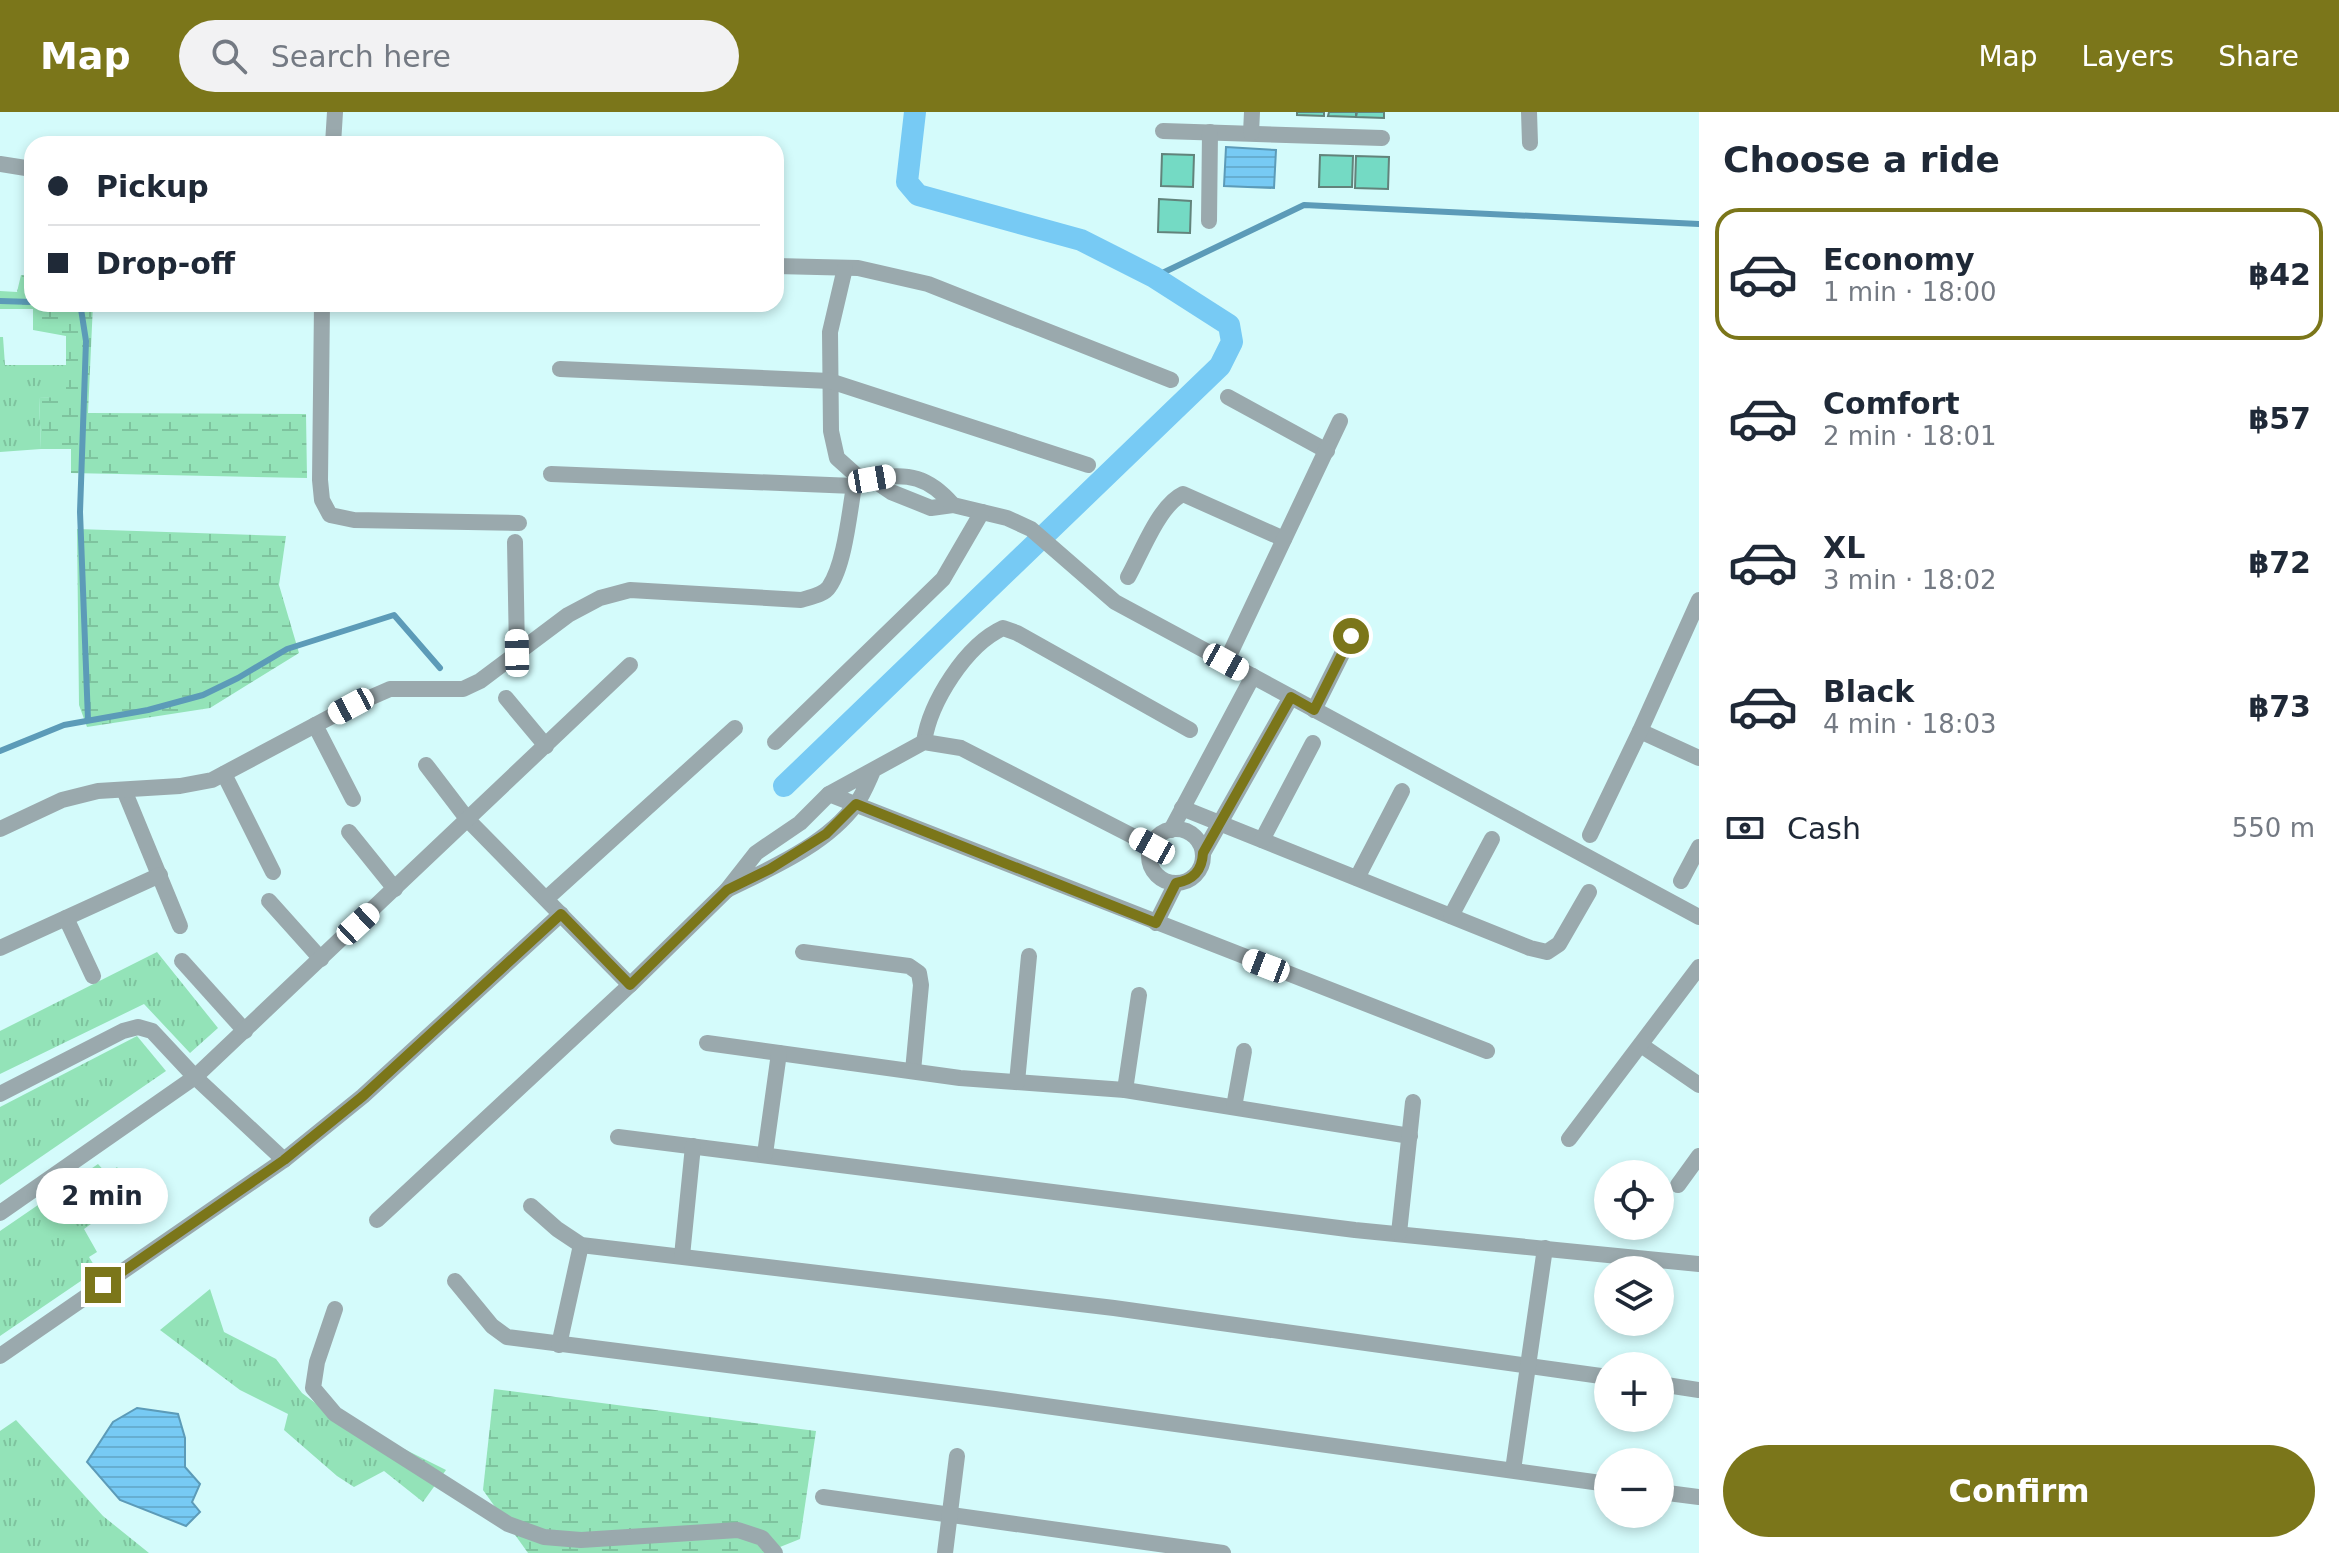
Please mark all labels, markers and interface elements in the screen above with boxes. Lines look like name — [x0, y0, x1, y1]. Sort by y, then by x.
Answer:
search box — [179, 20, 739, 92]
text: Map — [40, 34, 131, 78]
icon: search — [207, 34, 251, 78]
text: Search here — [271, 39, 451, 74]
text: Map — [1978, 40, 2038, 73]
text: Layers — [2082, 40, 2174, 73]
text: Share — [2218, 40, 2299, 73]
text: Choose a ride — [1723, 139, 2000, 180]
text: Pickup — [96, 169, 209, 204]
icon: car — [1727, 238, 1799, 310]
text: Economy — [1823, 242, 1975, 277]
text: Drop-off — [96, 246, 235, 281]
text: ฿42 — [2248, 257, 2311, 292]
text: 1 min · 18:00 — [1823, 277, 1997, 307]
icon: car — [1727, 382, 1799, 454]
text: Comfort — [1823, 386, 1960, 421]
text: ฿57 — [2248, 401, 2311, 436]
text: 2 min · 18:01 — [1823, 421, 1997, 451]
car — [846, 463, 898, 495]
icon: car — [1727, 526, 1799, 598]
text: XL — [1823, 530, 1865, 565]
text: ฿72 — [2248, 545, 2311, 580]
text: 3 min · 18:02 — [1823, 565, 1997, 595]
route start — [1333, 618, 1369, 654]
car — [505, 629, 529, 677]
car — [1199, 640, 1253, 684]
icon: car — [1727, 670, 1799, 742]
text: Black — [1823, 674, 1914, 709]
car — [324, 684, 378, 728]
text: ฿73 — [2248, 689, 2311, 724]
text: 4 min · 18:03 — [1823, 709, 1997, 739]
icon: cash — [1723, 806, 1767, 850]
text: Cash — [1787, 811, 1861, 846]
text: 550 m — [2232, 813, 2315, 843]
car — [1125, 824, 1179, 868]
car — [332, 899, 384, 949]
car — [1239, 946, 1293, 986]
map controls — [1594, 1160, 1674, 1528]
button: locate — [1594, 1160, 1674, 1240]
callout: 2 min — [37, 1169, 169, 1225]
text: 2 min — [61, 1181, 143, 1211]
button: layers — [1594, 1256, 1674, 1336]
route end — [85, 1267, 121, 1303]
button: + — [1594, 1352, 1674, 1432]
button: Confirm — [1723, 1445, 2315, 1537]
button: − — [1594, 1448, 1674, 1528]

